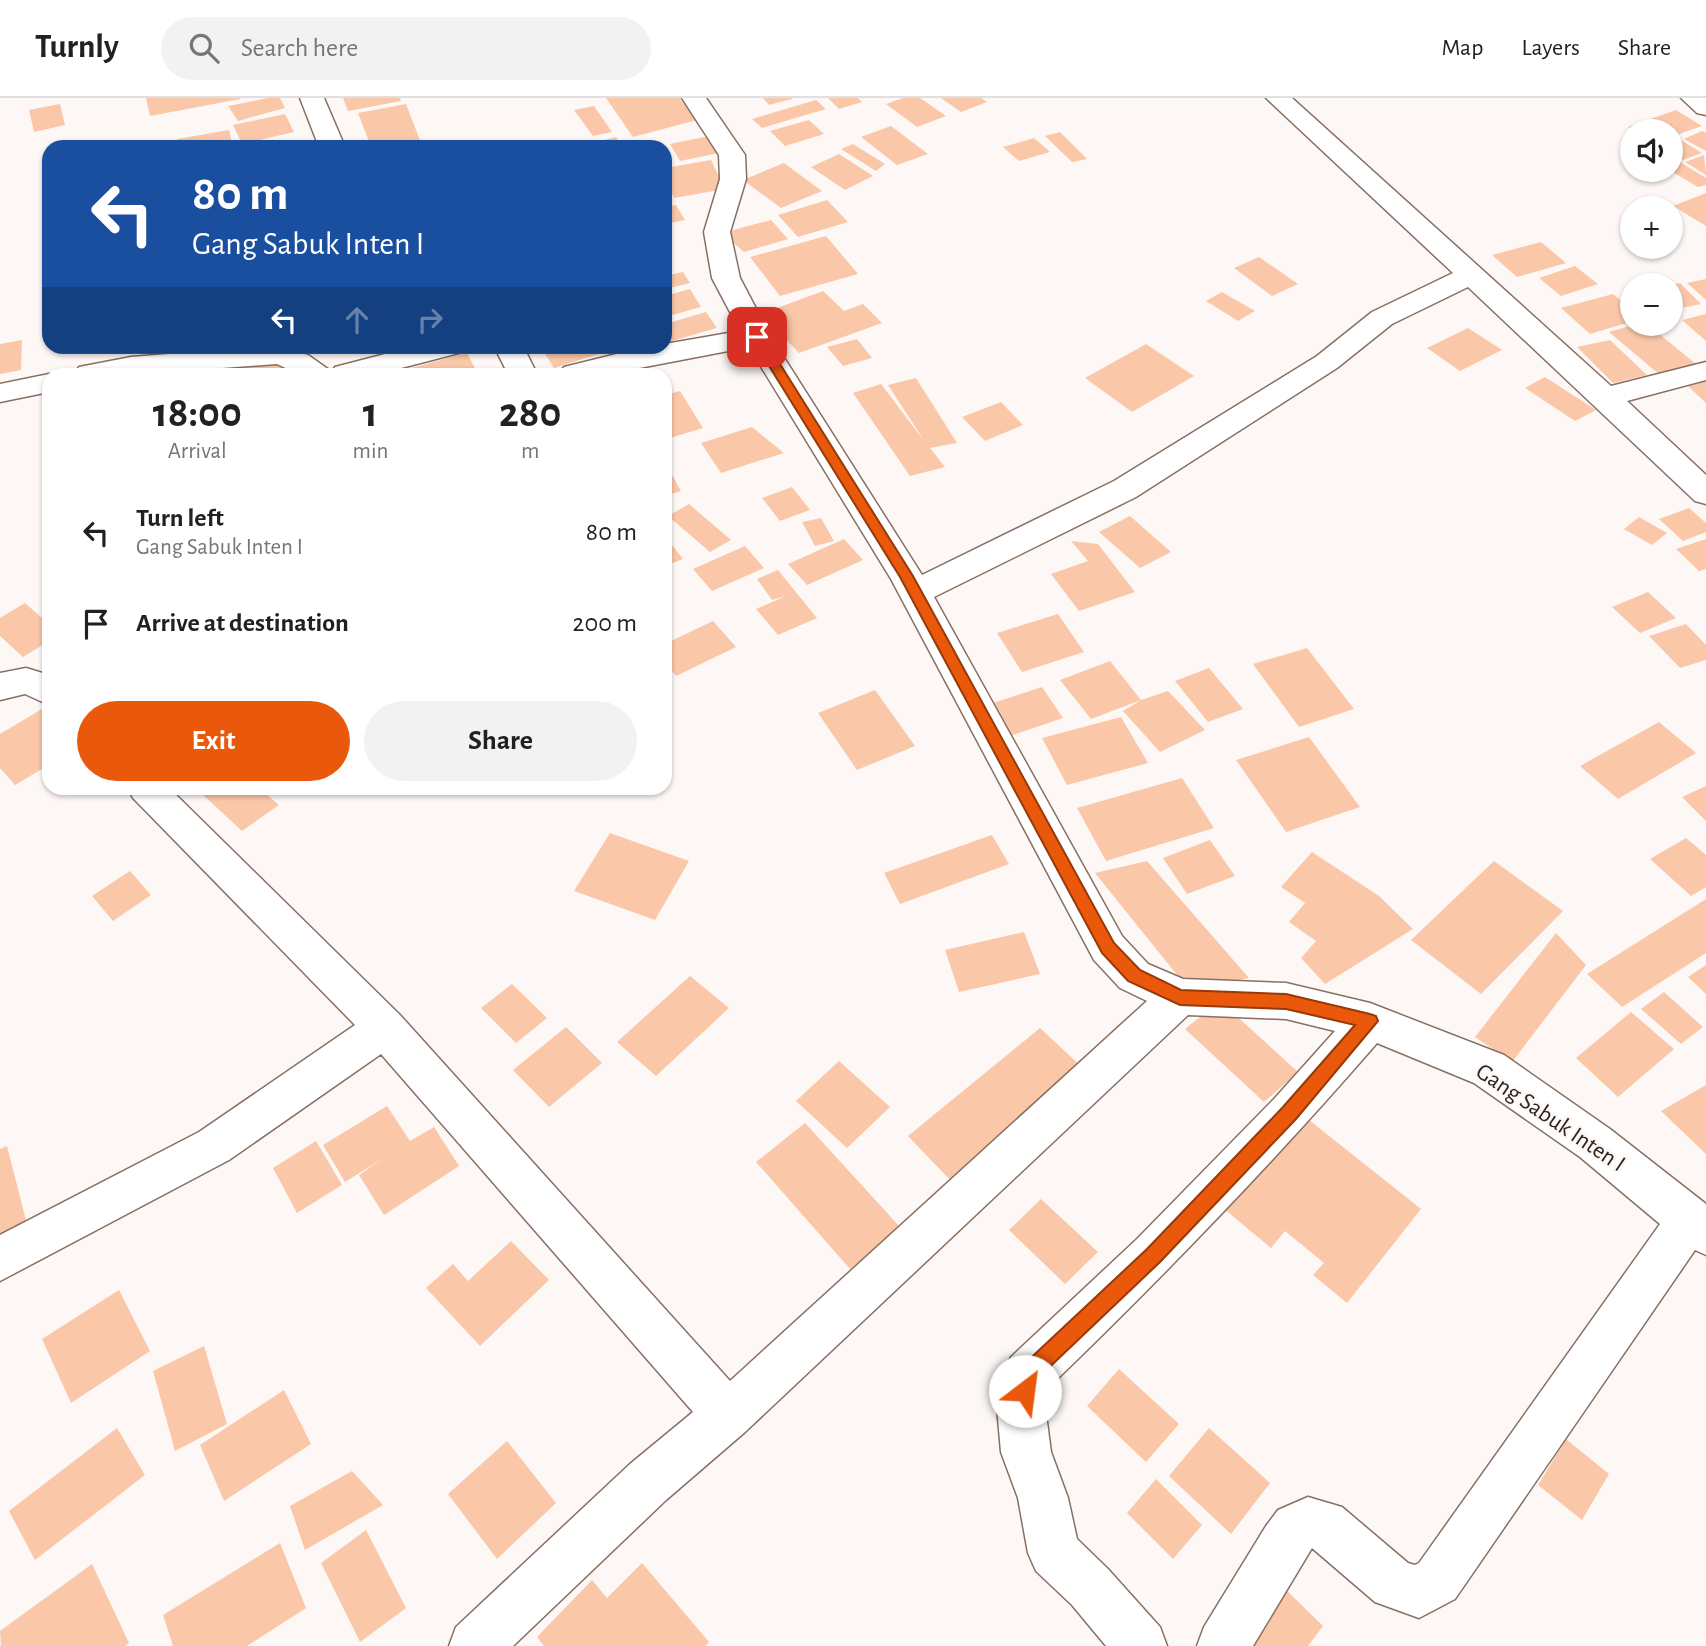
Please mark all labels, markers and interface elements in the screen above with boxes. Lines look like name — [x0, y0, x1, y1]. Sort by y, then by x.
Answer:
search box — [161, 17, 651, 80]
icon: search — [185, 29, 223, 67]
text: Turnly — [35, 31, 119, 64]
text: Search here — [241, 35, 358, 61]
text: Map — [1441, 36, 1483, 60]
text: Layers — [1521, 36, 1580, 60]
text: Share — [1618, 36, 1671, 60]
map controls — [1620, 119, 1683, 336]
button: sound — [1620, 119, 1683, 182]
icon: left — [77, 168, 168, 259]
text: 80 m — [192, 170, 289, 219]
button: + — [1620, 196, 1683, 259]
text: Gang Sabuk Inten I — [192, 228, 424, 260]
button: − — [1620, 273, 1683, 336]
icon: left — [265, 301, 303, 339]
icon: ahead — [338, 301, 376, 339]
icon: right — [411, 301, 449, 339]
pin — [727, 307, 787, 367]
icon: arrive — [738, 318, 776, 356]
text: 18:00 — [153, 392, 242, 434]
text: 1 — [363, 392, 378, 434]
text: 280 — [499, 392, 561, 434]
text: Arrival — [168, 440, 227, 463]
text: min — [353, 440, 388, 463]
text: m — [521, 440, 539, 463]
text: Turn left — [136, 505, 224, 531]
icon: left — [77, 514, 115, 552]
text: 80 m — [586, 519, 637, 545]
text: Gang Sabuk Inten I — [136, 536, 303, 559]
icon: arrive — [77, 605, 115, 643]
text: Arrive at destination — [136, 610, 349, 636]
text: 200 m — [573, 610, 637, 636]
button: Exit — [77, 701, 350, 781]
button: Share — [364, 701, 637, 781]
street label: Gang Sabuk Inten I — [1472, 1059, 1629, 1176]
position arrow — [988, 1354, 1062, 1428]

